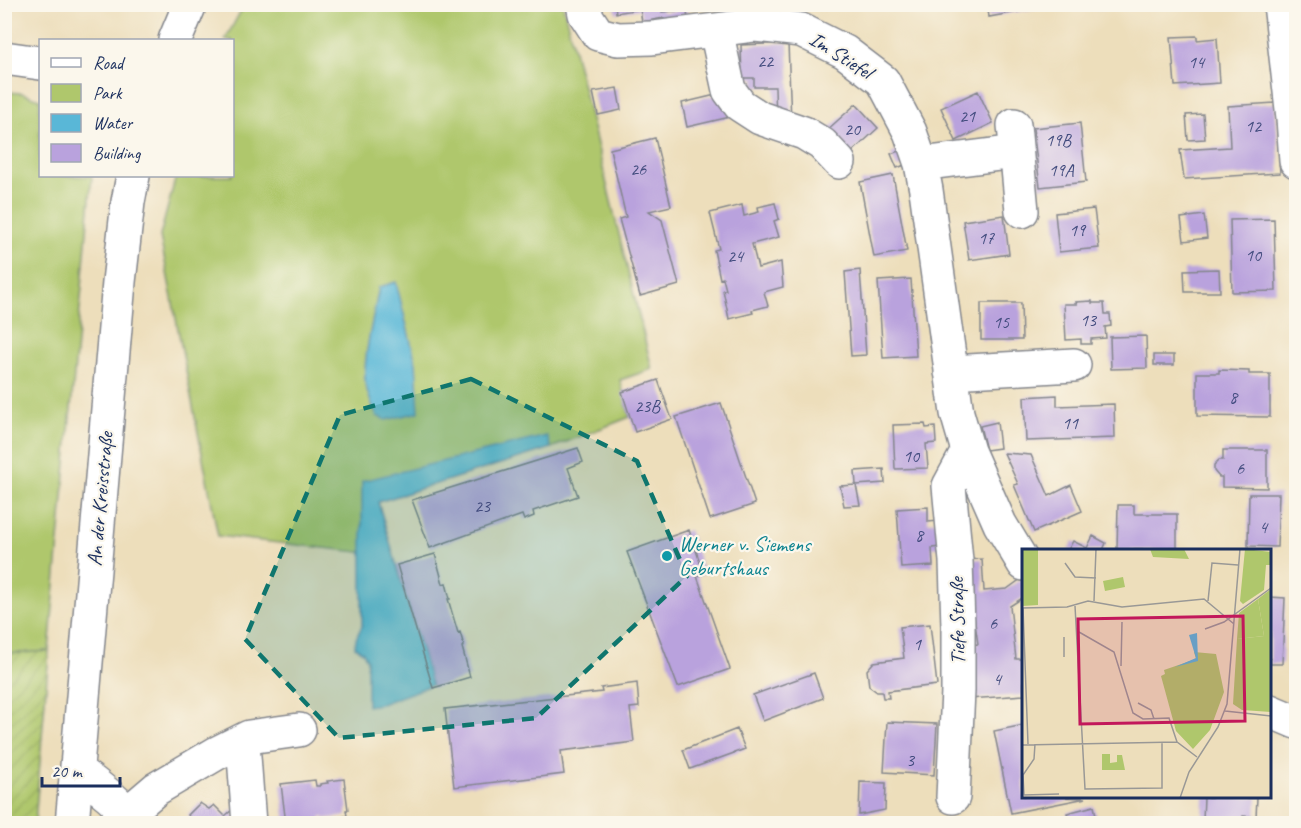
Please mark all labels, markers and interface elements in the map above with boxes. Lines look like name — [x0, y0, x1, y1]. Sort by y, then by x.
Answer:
street label: Im Stiefel — [805, 26, 880, 86]
legend — [39, 39, 234, 177]
house number: 22 — [757, 50, 775, 72]
house number: 14 — [1188, 51, 1206, 73]
text: Road — [93, 52, 126, 74]
text: Park — [93, 82, 123, 104]
house number: 21 — [959, 105, 976, 127]
text: Water — [93, 112, 134, 134]
house number: 12 — [1245, 115, 1263, 137]
house number: 20 — [844, 118, 862, 140]
house number: 19B — [1045, 129, 1072, 151]
text: Building — [93, 142, 142, 164]
house number: 26 — [630, 158, 647, 180]
house number: 19A — [1048, 159, 1075, 181]
house number: 19 — [1069, 219, 1087, 241]
house number: 17 — [978, 227, 995, 249]
house number: 10 — [1245, 244, 1263, 266]
house number: 24 — [727, 245, 745, 267]
house number: 13 — [1080, 309, 1098, 331]
house number: 15 — [993, 311, 1010, 333]
house number: 8 — [1229, 386, 1239, 408]
house number: 23B — [634, 395, 661, 417]
house number: 11 — [1062, 412, 1079, 434]
street label: An der Kreisstraße — [81, 429, 119, 567]
house number: 10 — [903, 445, 921, 467]
house number: 6 — [1236, 457, 1245, 479]
house number: 23 — [474, 495, 492, 517]
house number: 4 — [1259, 516, 1269, 538]
house number: 8 — [915, 524, 925, 546]
place label: Werner v. Siemens Geburtshaus — [679, 531, 812, 581]
marker: Werner v. Siemens Geburtshaus — [660, 549, 674, 563]
inset map — [1022, 549, 1271, 798]
street label: Tiefe Straße — [943, 575, 971, 665]
house number: 6 — [989, 612, 998, 634]
house number: 1 — [913, 633, 922, 655]
house number: 4 — [993, 668, 1003, 690]
house number: 3 — [906, 749, 916, 771]
scale bar — [42, 750, 120, 788]
text: 20 m — [51, 760, 84, 782]

